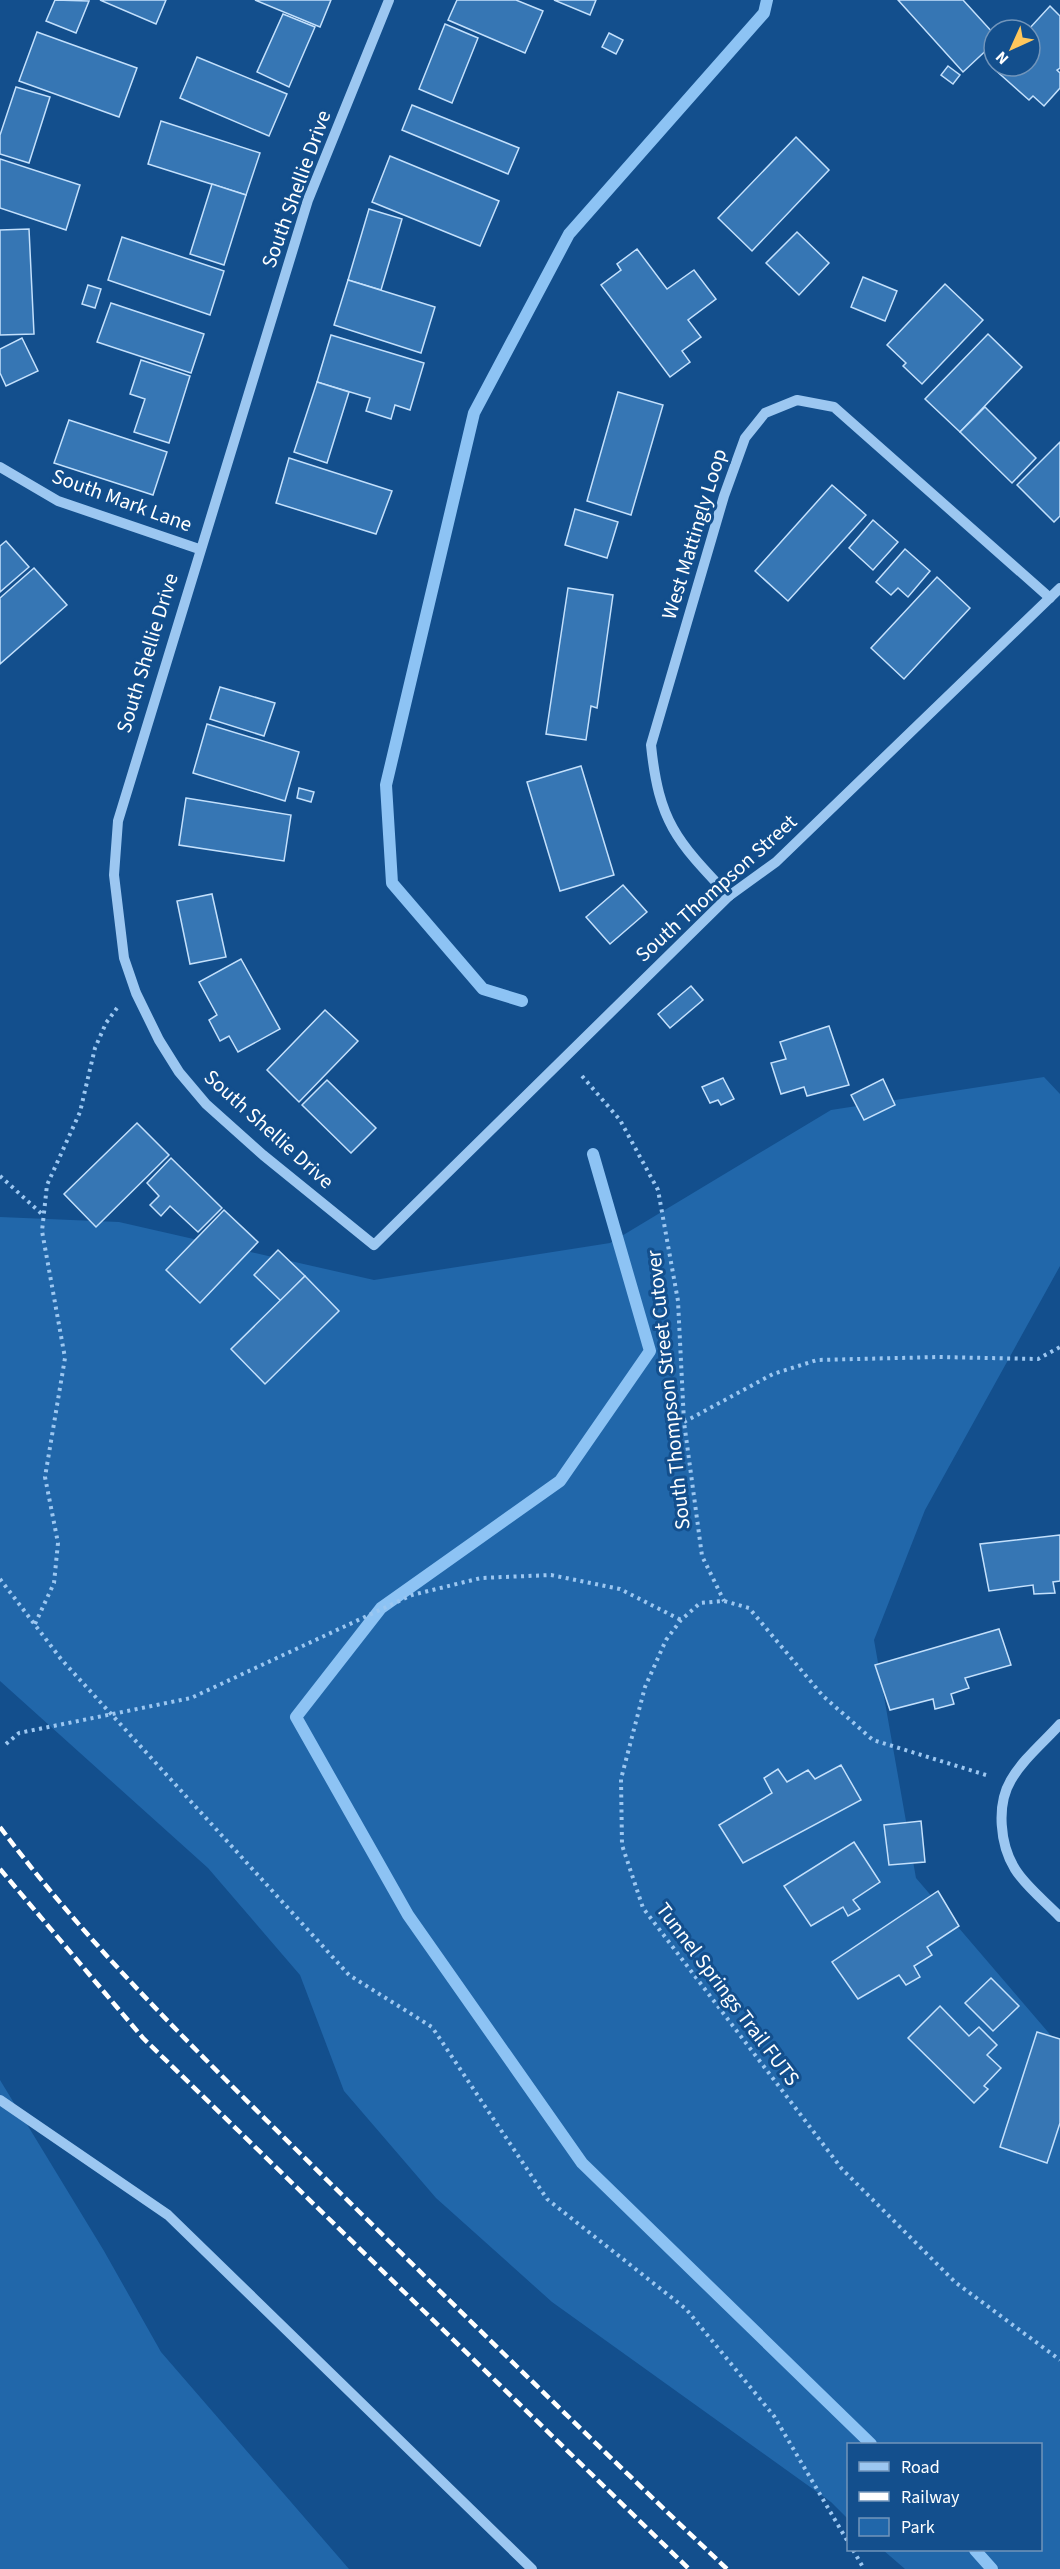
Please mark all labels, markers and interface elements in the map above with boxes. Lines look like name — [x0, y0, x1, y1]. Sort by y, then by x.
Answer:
north arrow — [982, 18, 1042, 78]
text: N — [991, 46, 1014, 69]
street label: South Shellie Drive — [254, 106, 338, 272]
street label: West Mattingly Loop — [654, 445, 734, 623]
street label: South Mark Lane — [48, 461, 196, 539]
street label: South Shellie Drive — [108, 569, 186, 737]
street label: South Thompson Street — [629, 807, 803, 969]
street label: South Shellie Drive — [197, 1062, 341, 1196]
street label: South Thompson Street Cutover — [638, 1248, 698, 1531]
street label: Tunnel Springs Trail FUTS — [649, 1896, 807, 2092]
legend — [847, 2443, 1042, 2551]
text: Road — [901, 2455, 940, 2480]
text: Railway — [901, 2485, 960, 2510]
text: Park — [901, 2515, 935, 2540]

